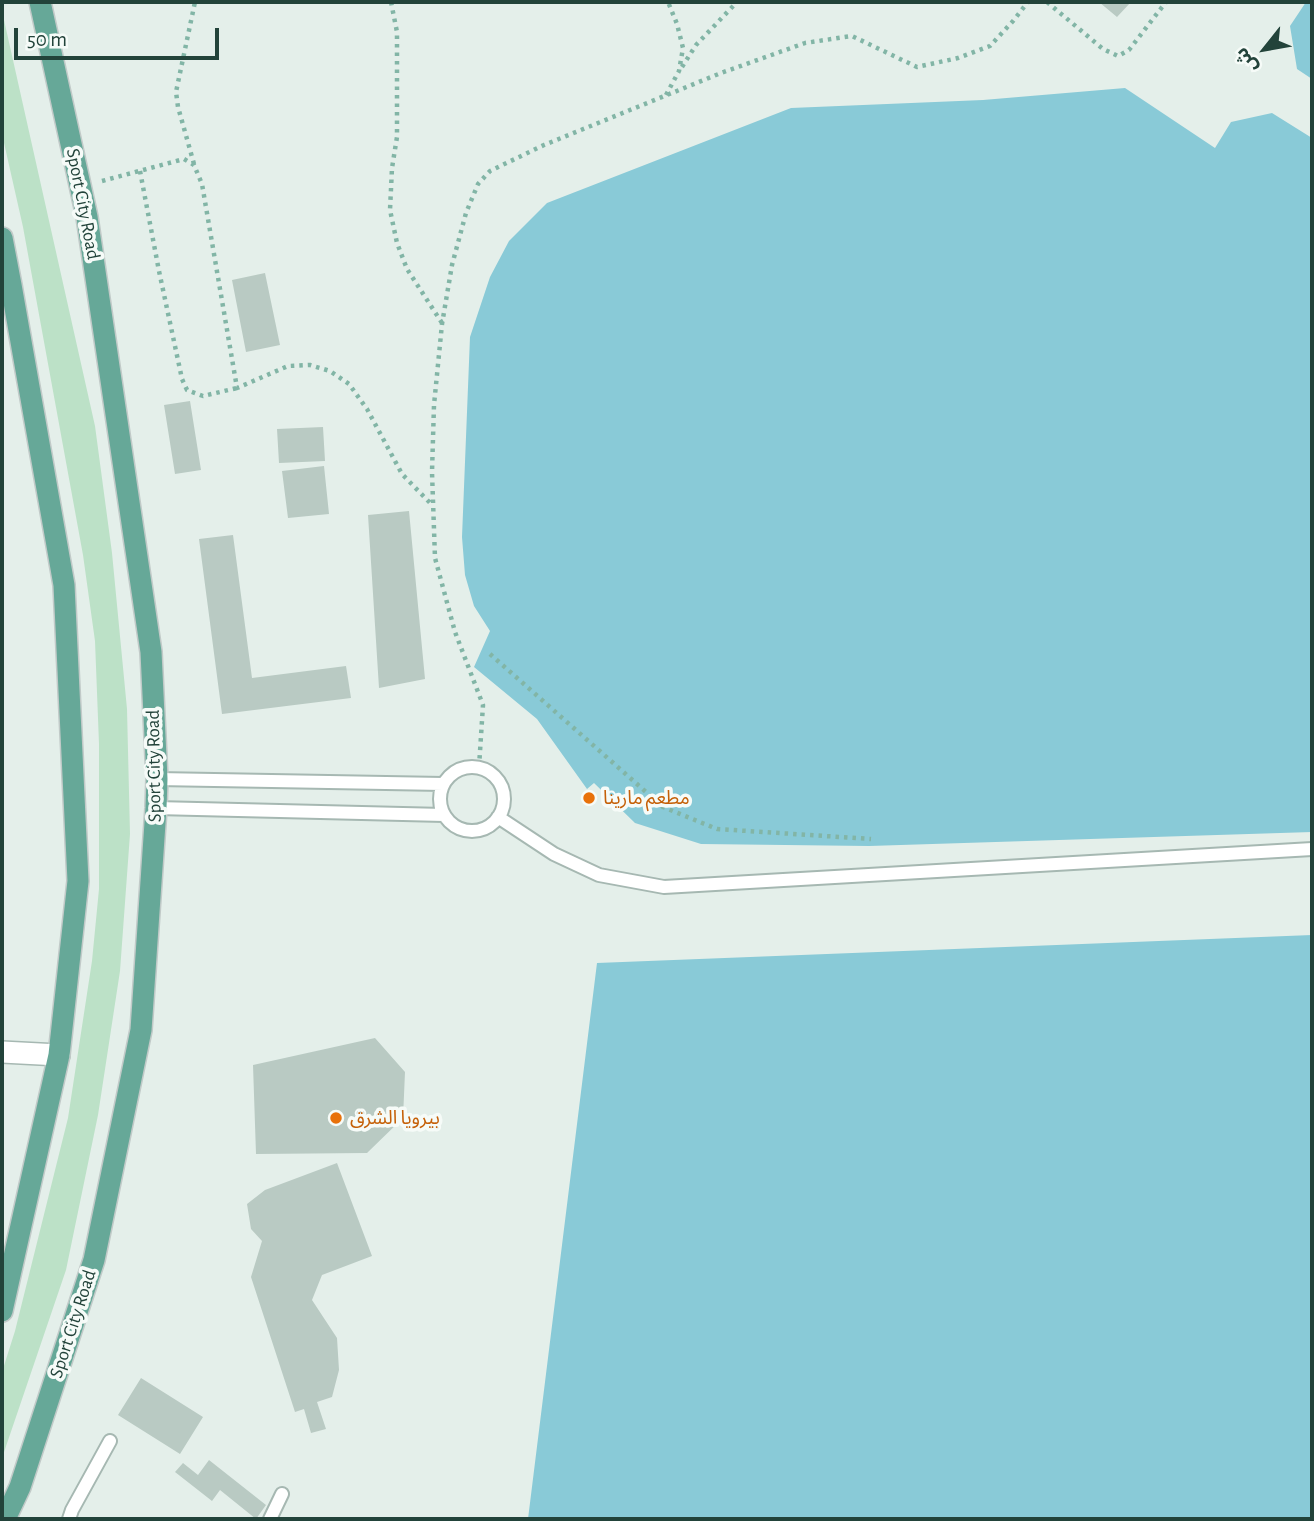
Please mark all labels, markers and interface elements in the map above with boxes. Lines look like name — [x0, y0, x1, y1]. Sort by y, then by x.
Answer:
scale bar — [18, 14, 222, 58]
north arrow — [1230, 14, 1300, 84]
text: 50 m — [27, 29, 67, 50]
text: ش — [1232, 44, 1261, 76]
street label: Sport City Road — [61, 147, 105, 261]
street label: Sport City Road — [142, 709, 166, 823]
place label: مطعم مارينا — [603, 787, 690, 809]
marker: مطعم مارينا — [581, 790, 597, 806]
place label: بيرويا الشرق — [350, 1107, 440, 1129]
marker: بيرويا الشرق — [328, 1110, 344, 1126]
street label: Sport City Road — [45, 1267, 101, 1381]

